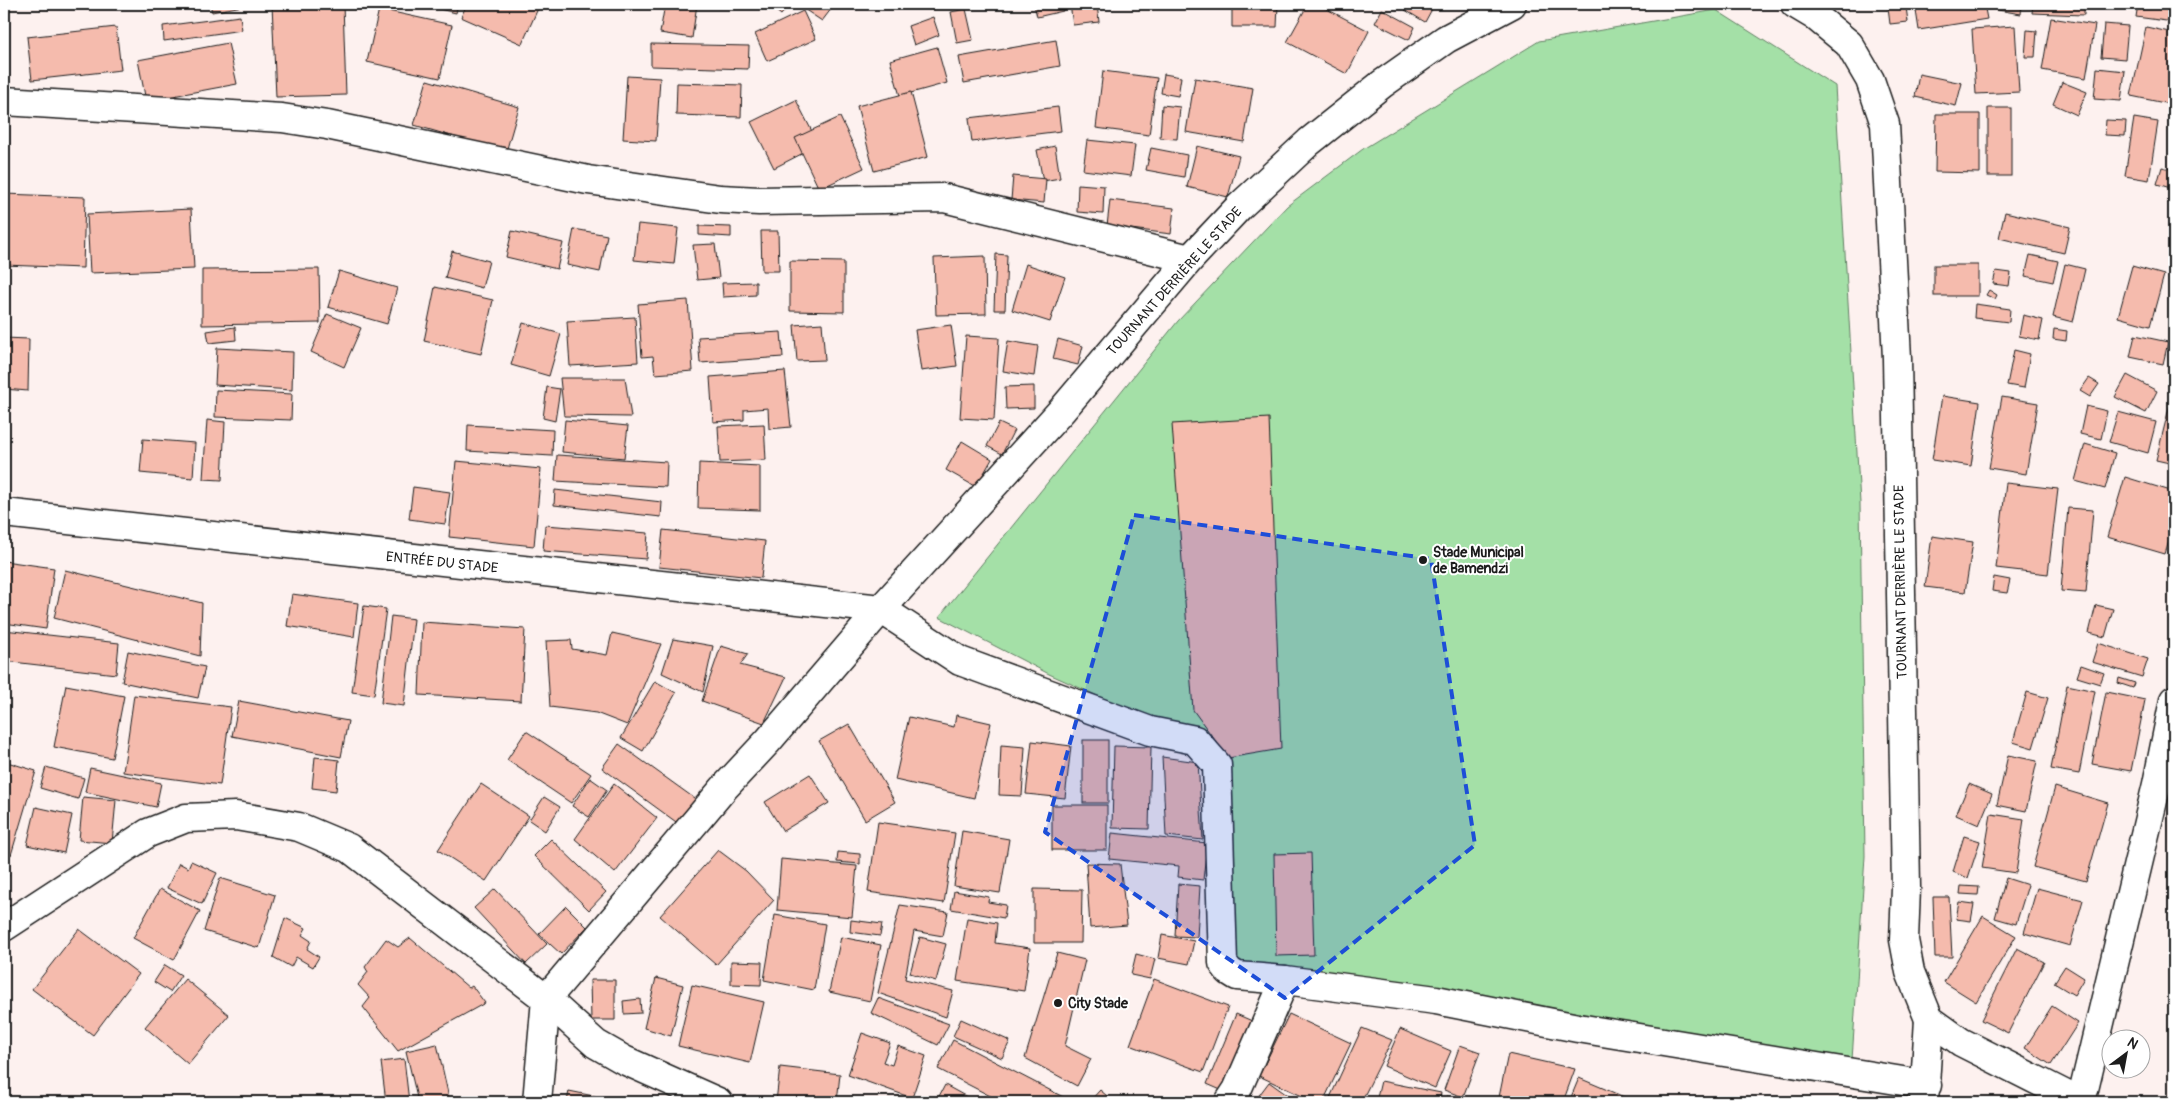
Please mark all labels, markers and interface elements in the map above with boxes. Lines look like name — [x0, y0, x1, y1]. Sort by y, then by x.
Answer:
street label: TOURNANT DERRIÈRE LE STADE — [1102, 203, 1246, 359]
street label: TOURNANT DERRIÈRE LE STADE — [1889, 485, 1911, 679]
place label: Stade Municipal de Bamendzi — [1433, 544, 1524, 577]
street label: ENTRÉE DU STADE — [385, 547, 499, 577]
marker: Stade Municipal de Bamendzi — [1417, 554, 1429, 566]
place label: City Stade — [1068, 995, 1129, 1012]
marker: City Stade — [1052, 997, 1064, 1009]
north arrow — [2100, 1028, 2150, 1078]
text: N — [2124, 1034, 2141, 1053]

